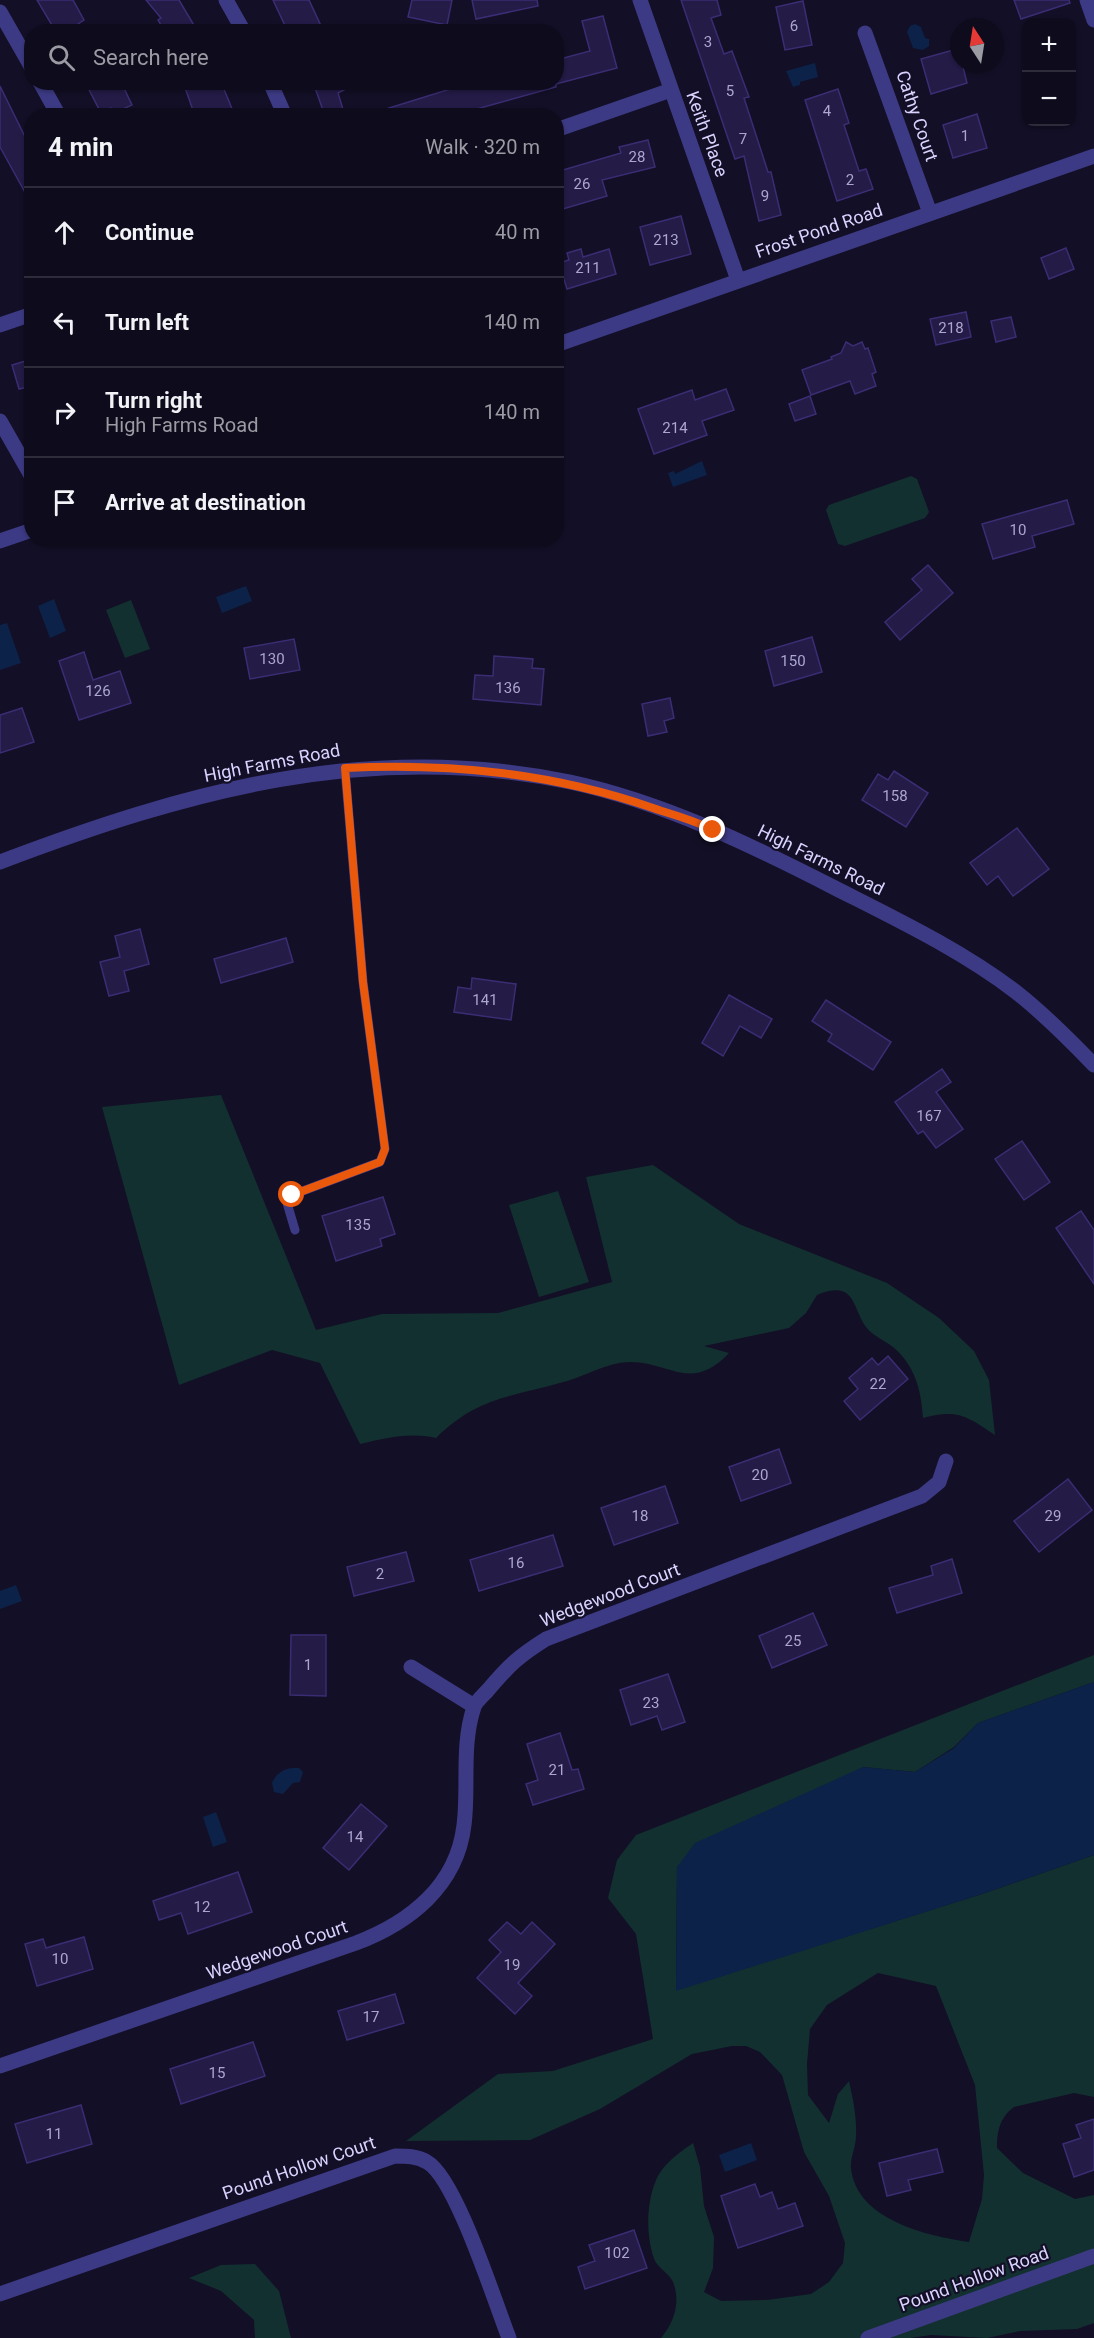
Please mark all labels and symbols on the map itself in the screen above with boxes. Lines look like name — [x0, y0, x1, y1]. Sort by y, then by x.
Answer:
house number: 6 — [790, 17, 798, 35]
north arrow — [950, 18, 1004, 72]
house number: 3 — [704, 33, 712, 51]
street label: Cathy Court — [892, 68, 943, 164]
house number: 5 — [726, 82, 734, 100]
street label: Keith Place — [682, 88, 733, 180]
house number: 4 — [823, 102, 832, 120]
house number: 1 — [961, 127, 969, 145]
house number: 7 — [739, 130, 747, 148]
house number: 28 — [629, 148, 645, 166]
house number: 2 — [846, 171, 854, 189]
house number: 26 — [574, 175, 590, 193]
house number: 9 — [761, 187, 769, 205]
street label: Frost Pond Road — [753, 199, 885, 262]
house number: 213 — [653, 231, 679, 249]
house number: 211 — [575, 259, 601, 277]
house number: 218 — [938, 319, 964, 337]
house number: 214 — [662, 419, 688, 437]
house number: 10 — [1010, 521, 1026, 539]
house number: 130 — [259, 650, 285, 668]
house number: 150 — [780, 652, 806, 670]
house number: 136 — [495, 679, 521, 697]
house number: 126 — [85, 682, 111, 700]
street label: High Farms Road — [202, 739, 342, 786]
house number: 158 — [882, 787, 908, 805]
route end — [699, 816, 725, 842]
street label: High Farms Road — [755, 820, 888, 899]
house number: 141 — [472, 991, 498, 1009]
house number: 167 — [916, 1107, 942, 1125]
route start — [278, 1181, 304, 1207]
house number: 135 — [345, 1216, 371, 1234]
house number: 22 — [870, 1375, 886, 1393]
house number: 20 — [752, 1466, 768, 1484]
house number: 18 — [632, 1507, 648, 1525]
house number: 29 — [1045, 1507, 1061, 1525]
house number: 16 — [508, 1554, 524, 1572]
street label: Wedgewood Court — [537, 1558, 683, 1631]
house number: 2 — [376, 1565, 384, 1583]
house number: 25 — [785, 1632, 801, 1650]
house number: 1 — [304, 1656, 312, 1674]
house number: 23 — [643, 1694, 659, 1712]
house number: 21 — [549, 1761, 565, 1779]
house number: 14 — [347, 1828, 364, 1846]
house number: 12 — [194, 1898, 210, 1916]
street label: Wedgewood Court — [203, 1915, 350, 1984]
house number: 10 — [52, 1950, 68, 1968]
house number: 19 — [504, 1956, 520, 1974]
house number: 17 — [363, 2008, 379, 2026]
house number: 15 — [209, 2064, 225, 2082]
house number: 11 — [46, 2125, 62, 2143]
street label: Pound Hollow Court — [220, 2131, 378, 2204]
street label: Pound Hollow Road — [896, 2242, 1051, 2315]
house number: 102 — [604, 2244, 630, 2262]

